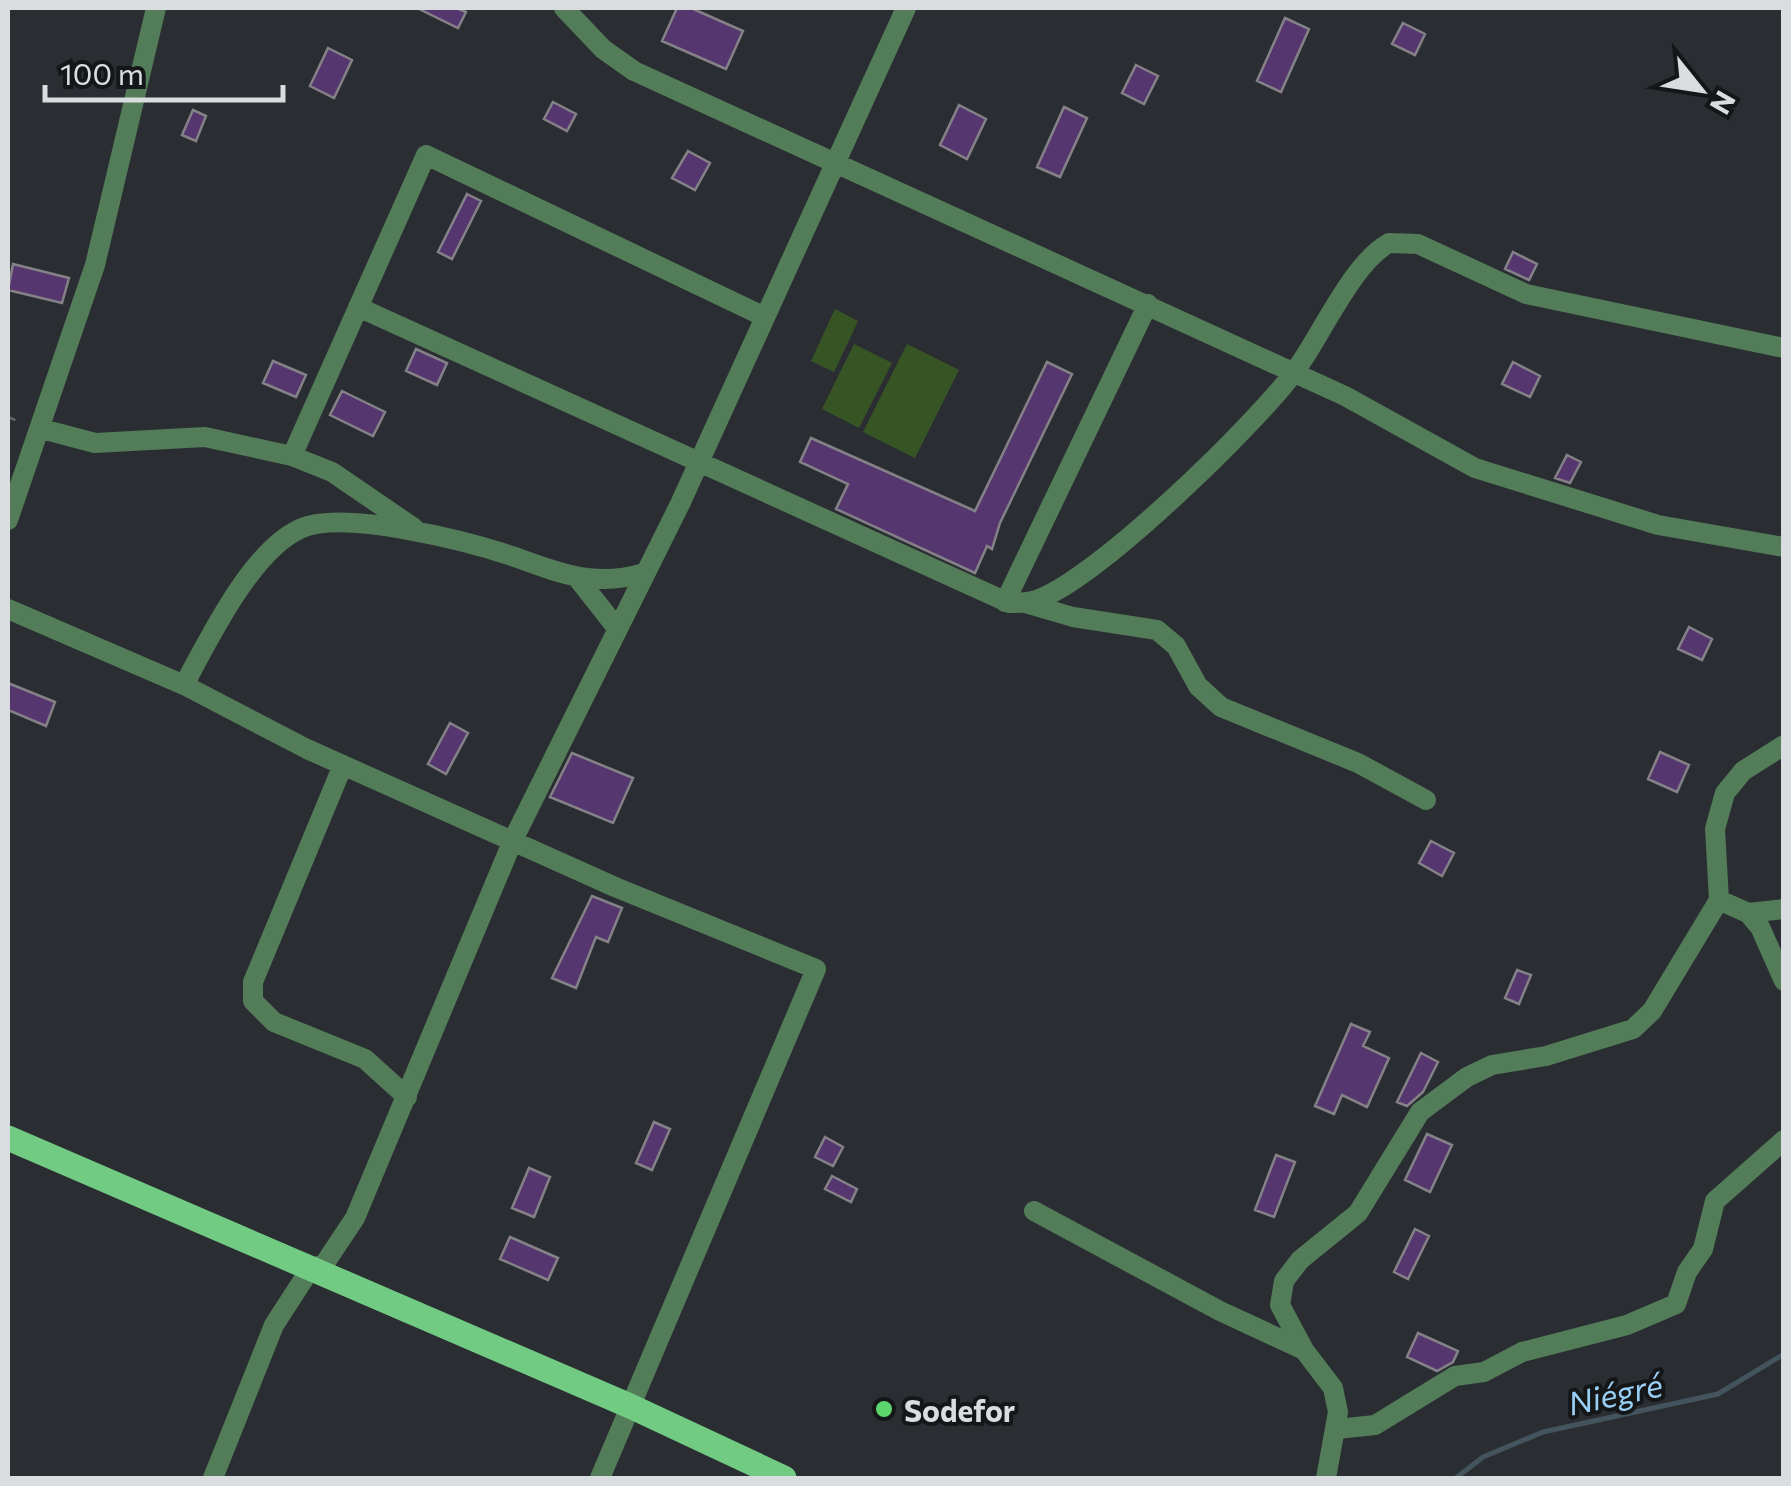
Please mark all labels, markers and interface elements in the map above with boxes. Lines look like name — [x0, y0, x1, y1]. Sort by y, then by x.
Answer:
scale bar — [45, 40, 282, 102]
north arrow — [1651, 40, 1751, 140]
text: 100 m — [60, 54, 144, 91]
text: N — [1704, 85, 1743, 121]
water label: Niégré — [1564, 1363, 1667, 1423]
place label: Sodefor — [904, 1391, 1015, 1428]
marker: Sodefor — [873, 1398, 895, 1420]

